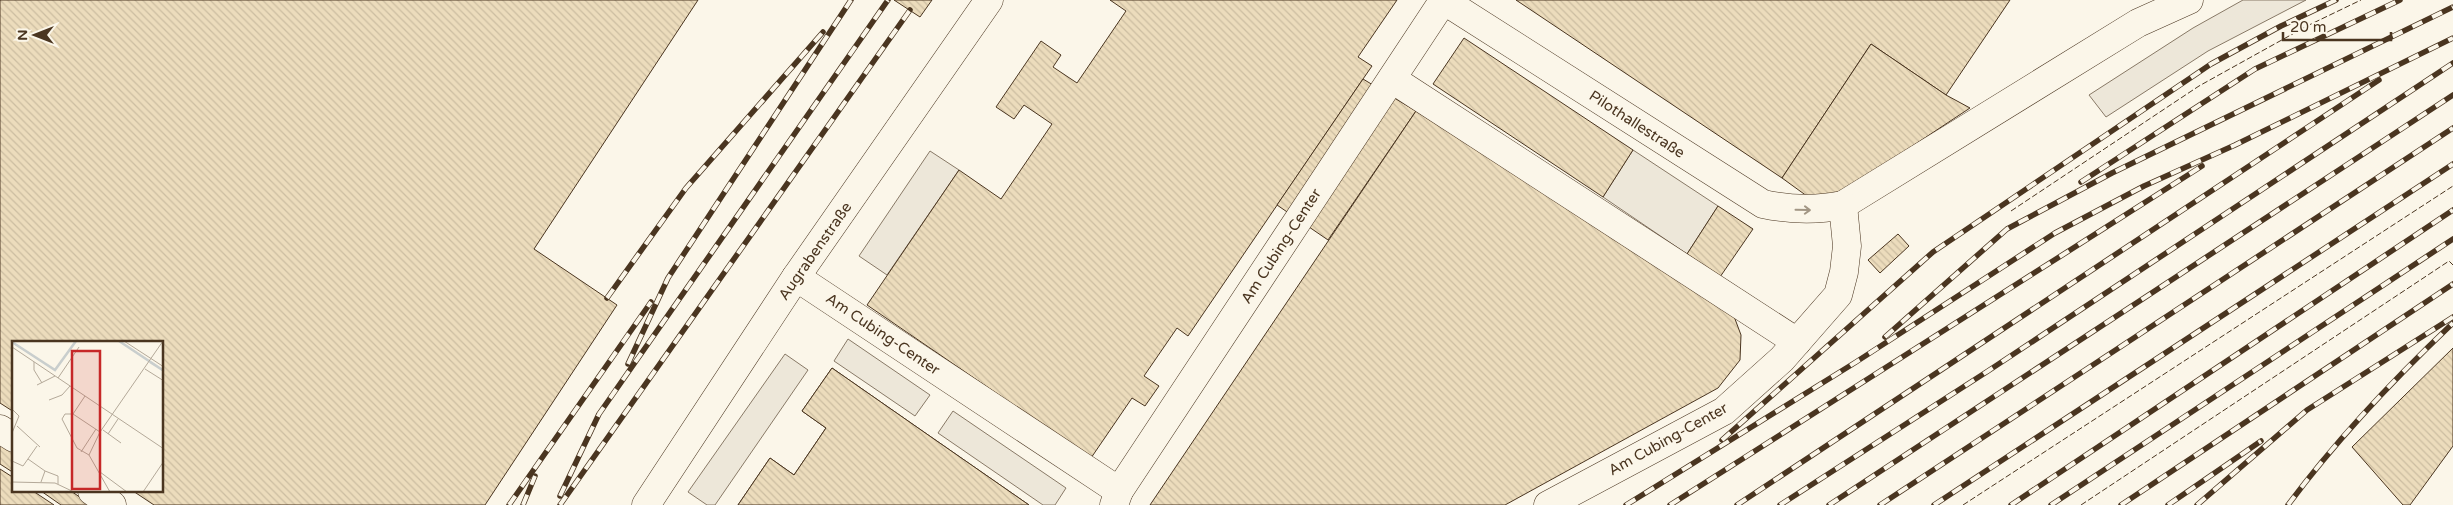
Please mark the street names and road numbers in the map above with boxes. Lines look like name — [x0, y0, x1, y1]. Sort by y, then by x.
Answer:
street label: Pilothallestraße — [1586, 86, 1688, 162]
street label: Am Cubing-Center — [1237, 185, 1325, 307]
street label: Augrabenstraße — [774, 199, 856, 303]
street label: Am Cubing-Center — [823, 289, 944, 379]
street label: Am Cubing-Center — [1605, 399, 1731, 479]

